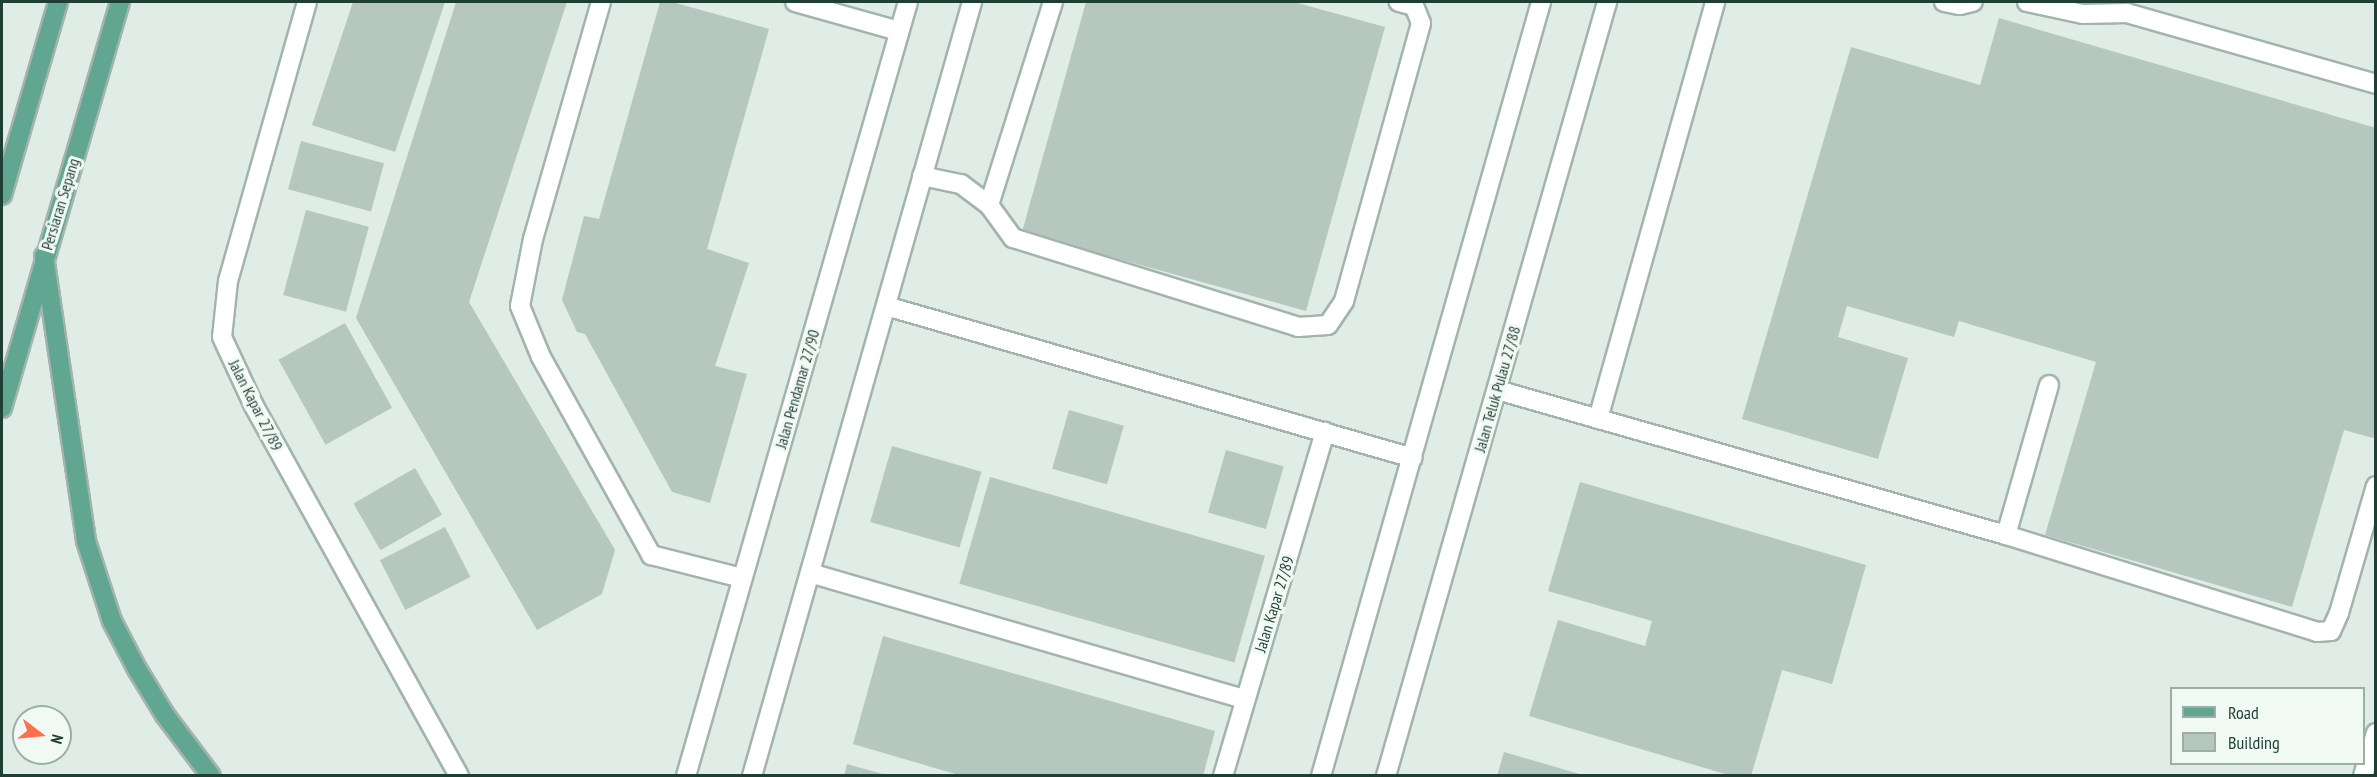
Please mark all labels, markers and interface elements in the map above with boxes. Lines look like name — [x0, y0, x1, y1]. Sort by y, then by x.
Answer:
street label: Persiaran Sepang — [37, 156, 83, 252]
street label: Jalan Teluk Pulau 27/88 — [1470, 323, 1524, 455]
street label: Jalan Pendamar 27/90 — [771, 327, 823, 451]
street label: Jalan Kapar 27/89 — [225, 356, 287, 454]
street label: Jalan Kapar 27/89 — [1250, 554, 1298, 654]
legend — [2170, 687, 2365, 765]
text: Road — [2228, 701, 2259, 724]
north arrow — [12, 705, 72, 765]
text: Building — [2228, 731, 2280, 754]
text: N — [47, 732, 68, 746]

